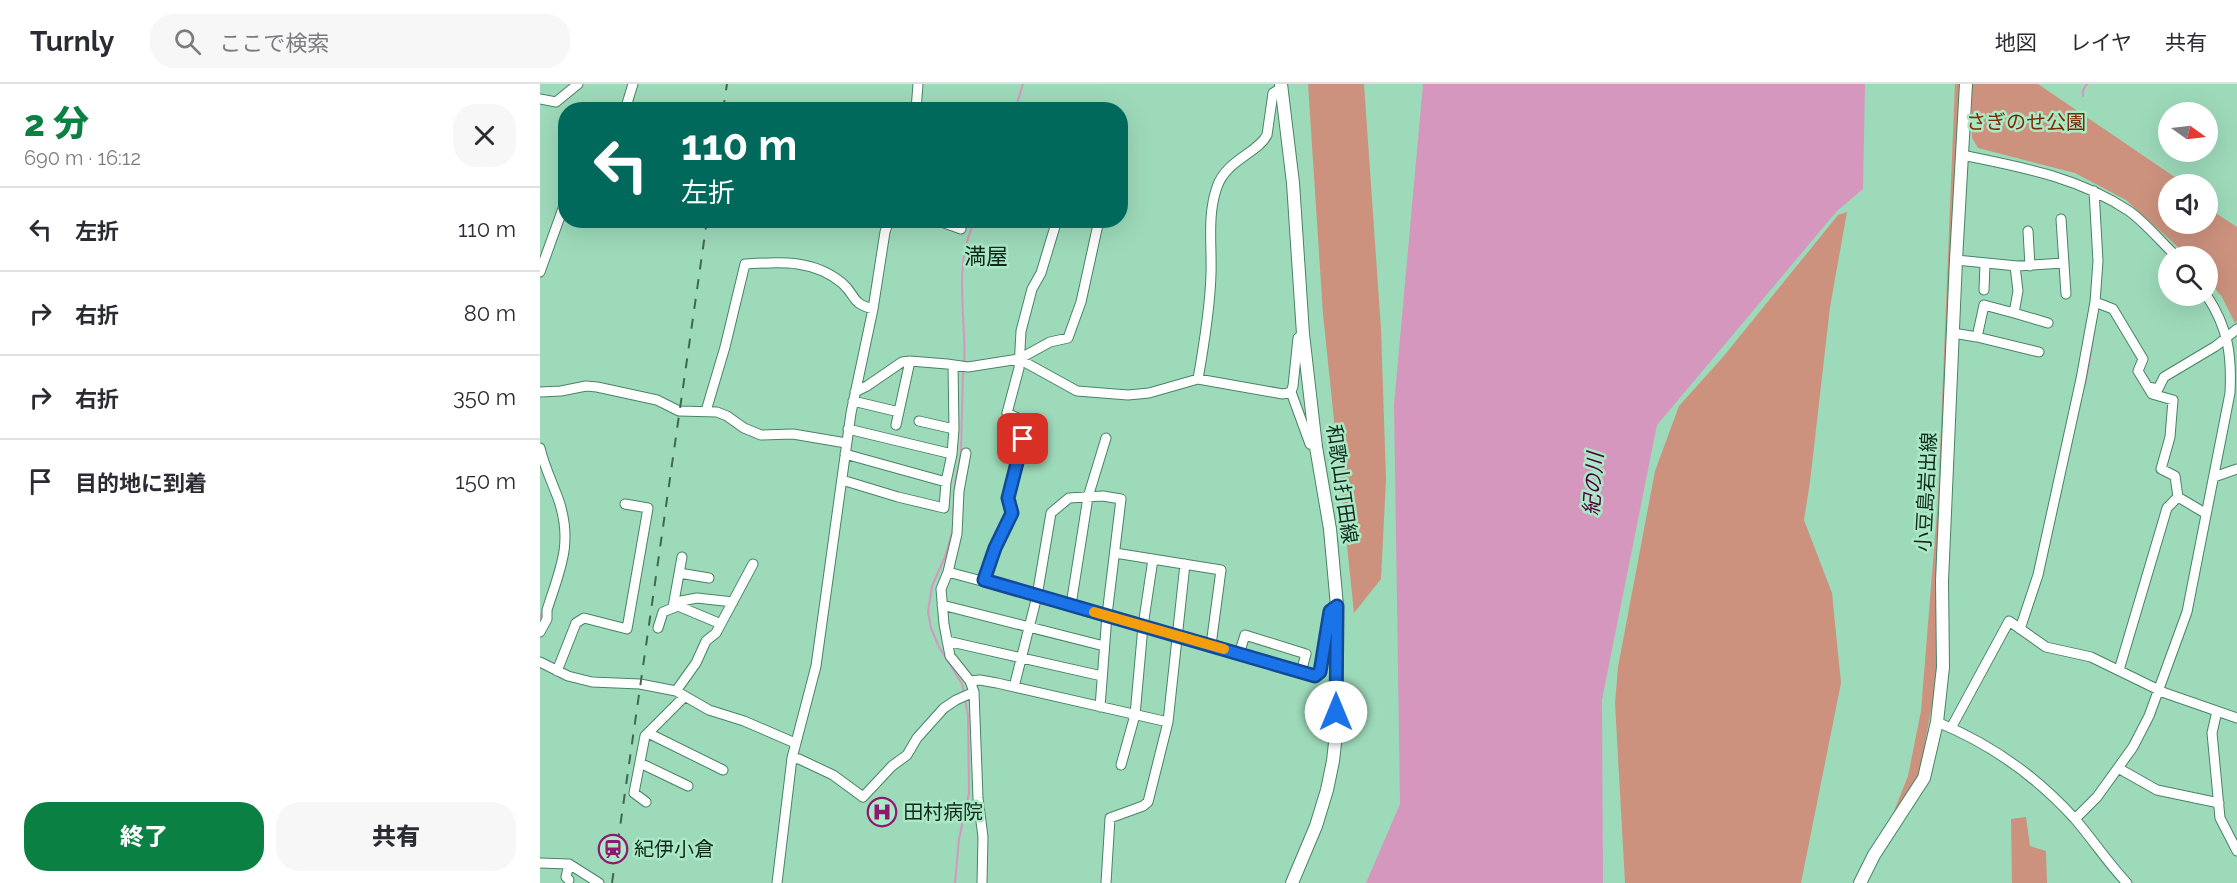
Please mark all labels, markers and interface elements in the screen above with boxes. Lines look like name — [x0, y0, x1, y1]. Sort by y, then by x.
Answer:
search box — [150, 14, 570, 68]
text: Turnly — [30, 25, 114, 58]
icon: search — [171, 25, 204, 58]
text: ここで検索 — [219, 30, 329, 56]
text: 地図 — [1995, 30, 2037, 55]
text: レイヤ — [2070, 30, 2132, 55]
text: 共有 — [2165, 30, 2207, 55]
text: 2 分 — [24, 102, 89, 144]
north arrow — [2158, 102, 2218, 162]
map controls — [2158, 102, 2218, 306]
button: close — [453, 104, 516, 167]
park label: さぎのせ公園 — [1966, 110, 2086, 134]
text: 110 m — [681, 121, 797, 170]
icon: left — [582, 126, 660, 204]
text: 690 m · 16:12 — [24, 146, 141, 170]
button: sound — [2158, 174, 2218, 234]
text: 左折 — [681, 177, 735, 208]
icon: left — [24, 213, 57, 246]
text: 110 m — [458, 216, 516, 242]
text: 左折 — [75, 218, 119, 244]
district label: 満屋 — [964, 243, 1008, 269]
button: search — [2158, 246, 2218, 306]
icon: right — [24, 297, 57, 330]
text: 80 m — [464, 300, 516, 326]
text: 右折 — [75, 302, 119, 328]
icon: right — [24, 381, 57, 414]
text: 350 m — [453, 384, 516, 410]
text: 右折 — [75, 386, 119, 412]
pin — [997, 413, 1048, 464]
icon: arrive — [1006, 422, 1039, 455]
street label: 和歌山打田線 — [1322, 423, 1362, 545]
street label: 小豆島岩出線 — [1911, 431, 1941, 553]
water label: 紀の川 — [1578, 450, 1608, 516]
icon: arrive — [24, 465, 57, 498]
text: 150 m — [455, 468, 516, 494]
text: 目的地に到着 — [75, 470, 207, 496]
position arrow — [1304, 680, 1368, 744]
hospital icon: 田村病院 — [866, 796, 898, 828]
place label: 田村病院 — [903, 800, 983, 824]
button: 終了 — [24, 802, 264, 871]
button: 共有 — [276, 802, 516, 871]
station icon: 紀伊小倉 — [597, 833, 629, 865]
place label: 紀伊小倉 — [634, 837, 714, 861]

